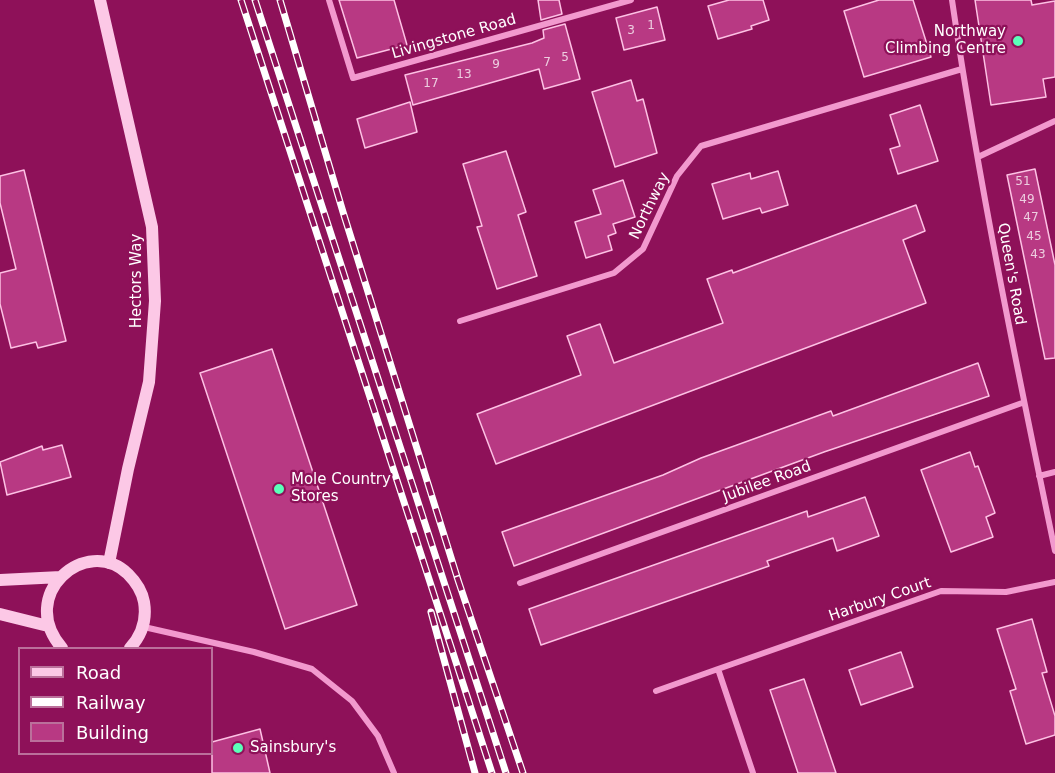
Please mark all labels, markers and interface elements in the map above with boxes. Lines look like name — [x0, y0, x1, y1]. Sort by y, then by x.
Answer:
street label: Livingstone Road — [390, 11, 518, 63]
house number: 1 — [647, 19, 655, 33]
place label: Northway Climbing Centre — [885, 23, 1006, 58]
house number: 3 — [627, 24, 635, 38]
marker: Northway Climbing Centre — [1011, 34, 1025, 48]
house number: 5 — [561, 51, 569, 65]
house number: 7 — [543, 56, 551, 70]
house number: 9 — [492, 58, 500, 72]
house number: 13 — [456, 68, 472, 82]
house number: 17 — [423, 77, 439, 91]
street label: Northway — [626, 170, 674, 242]
house number: 51 — [1015, 175, 1031, 189]
house number: 49 — [1019, 193, 1035, 207]
house number: 47 — [1023, 211, 1039, 225]
street label: Queen's Road — [993, 221, 1029, 327]
house number: 45 — [1026, 230, 1042, 244]
street label: Hectors Way — [128, 234, 146, 328]
house number: 43 — [1030, 248, 1046, 262]
street label: Jubilee Road — [720, 458, 814, 506]
place label: Mole Country Stores — [291, 471, 391, 506]
marker: Mole Country Stores — [272, 482, 286, 496]
street label: Harbury Court — [827, 574, 933, 626]
legend — [18, 647, 213, 755]
text: Road — [76, 662, 121, 683]
text: Railway — [76, 692, 146, 713]
text: Building — [76, 722, 149, 743]
place label: Sainsbury's — [250, 739, 336, 757]
marker: Sainsbury's — [231, 741, 245, 755]

